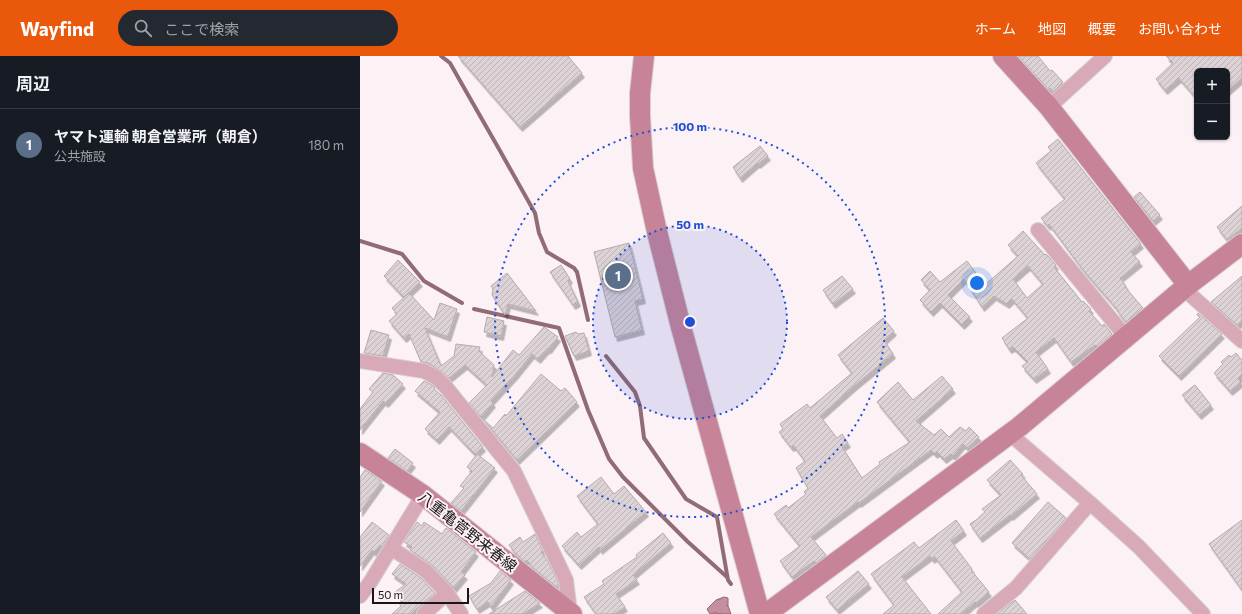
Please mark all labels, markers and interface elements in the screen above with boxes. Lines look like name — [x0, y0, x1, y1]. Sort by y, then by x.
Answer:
search box — [118, 10, 398, 46]
text: Wayfind — [20, 17, 94, 40]
icon: search — [132, 17, 154, 39]
text: ここで検索 — [164, 20, 239, 38]
text: ホーム — [974, 20, 1016, 37]
text: 地図 — [1038, 20, 1066, 37]
text: 概要 — [1088, 20, 1116, 37]
text: お問い合わせ — [1138, 20, 1222, 37]
map controls — [1194, 68, 1230, 140]
button: + — [1194, 68, 1230, 104]
text: 周辺 — [16, 73, 50, 94]
button: − — [1194, 104, 1230, 140]
text: 100 m — [673, 119, 707, 133]
text: ヤマト運輸 朝倉営業所（朝倉） — [54, 127, 267, 145]
text: 1 — [26, 137, 32, 153]
text: 180 m — [308, 137, 344, 153]
text: 公共施設 — [54, 148, 106, 164]
text: 50 m — [676, 217, 704, 231]
pin: 1 — [605, 261, 631, 291]
your location — [967, 273, 987, 293]
centre of rings — [683, 315, 697, 329]
street label: 八重亀菅野来春線 — [415, 487, 521, 575]
scale bar — [372, 586, 469, 605]
text: 50 m — [378, 588, 403, 601]

